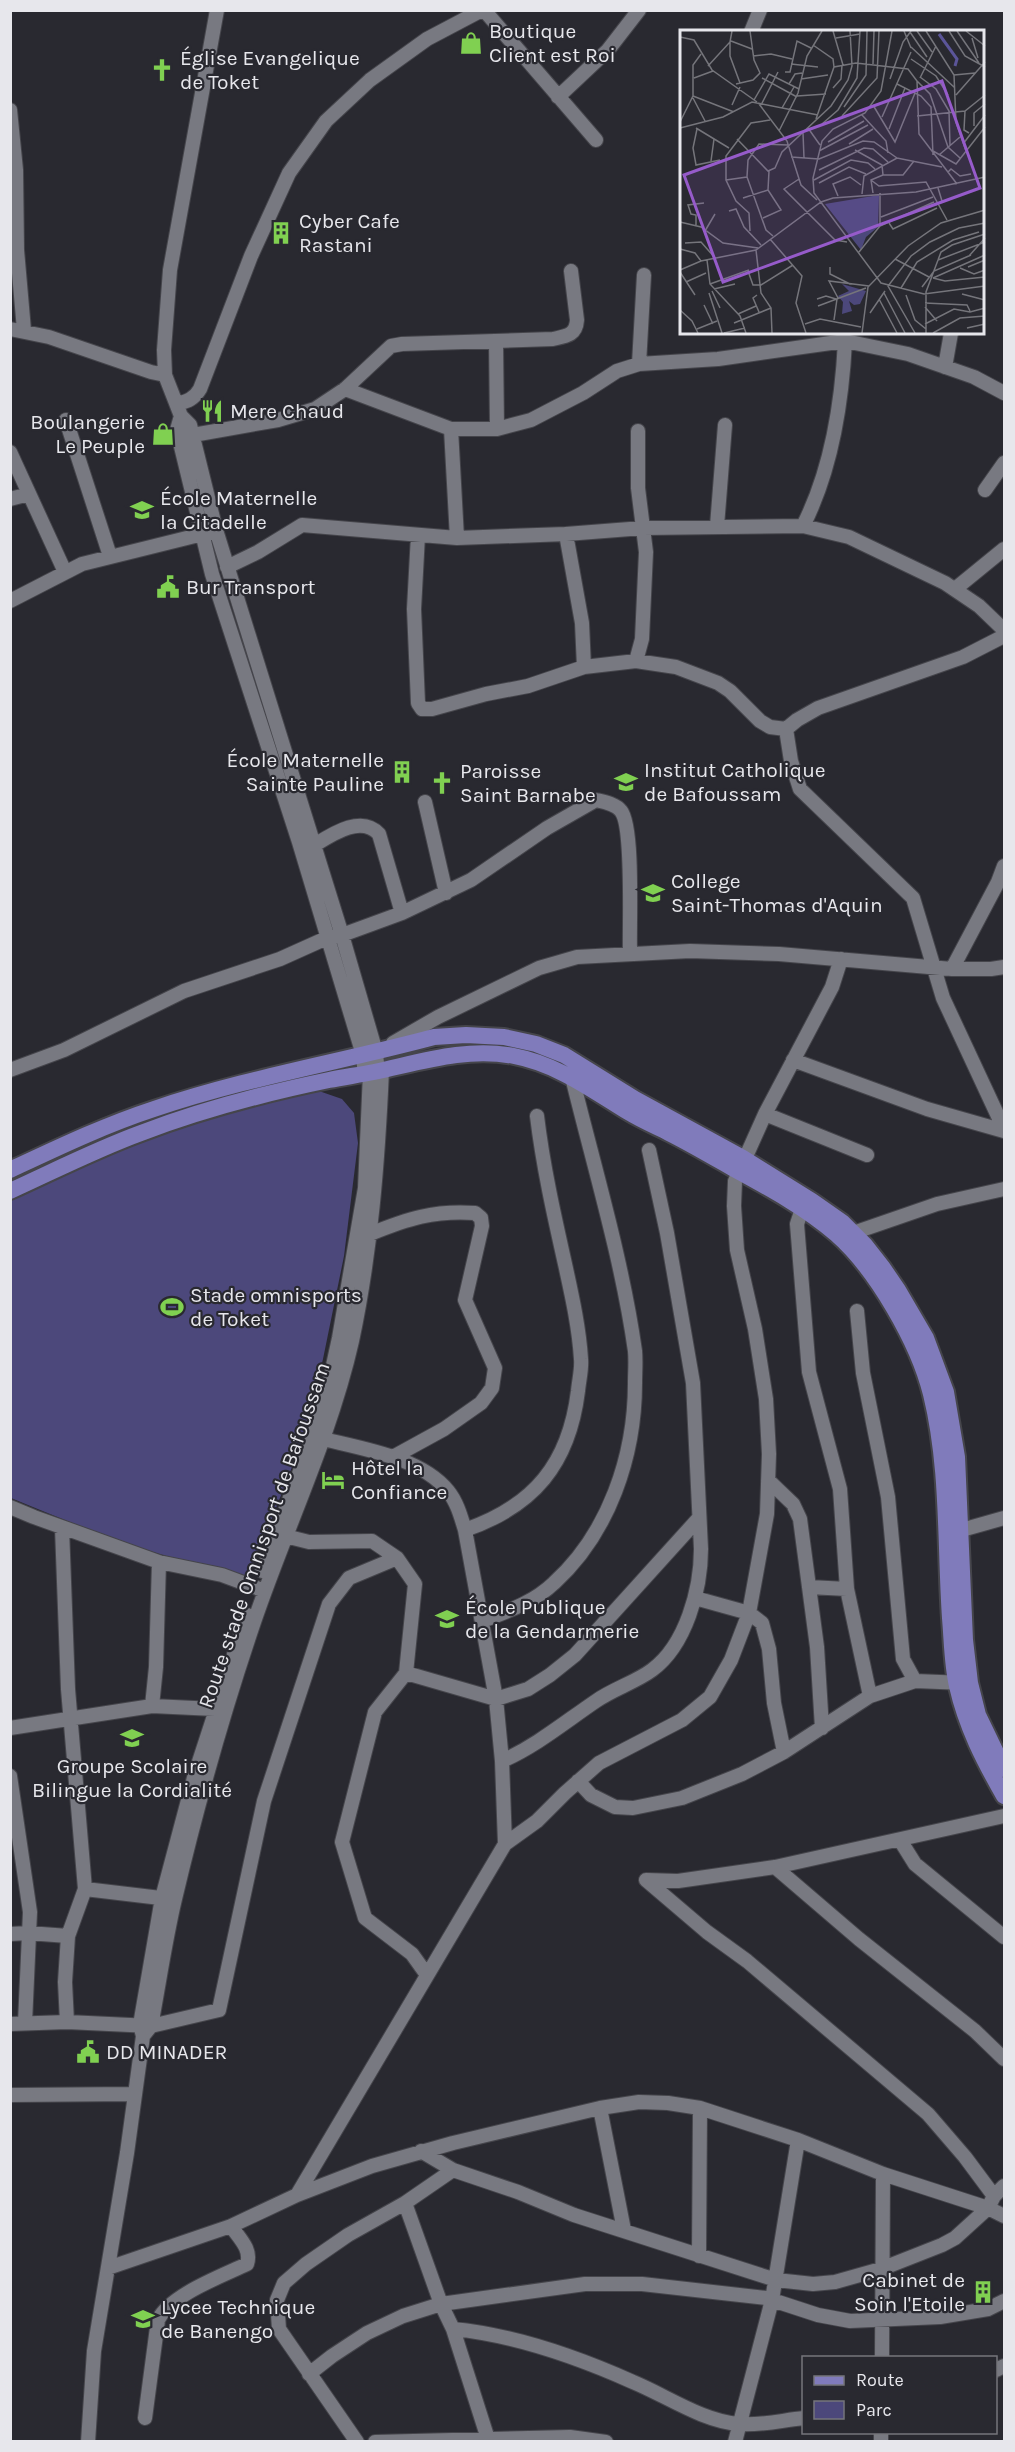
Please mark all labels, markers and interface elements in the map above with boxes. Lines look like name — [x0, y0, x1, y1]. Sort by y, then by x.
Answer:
place label: Boutique Client est Roi — [489, 19, 616, 67]
shop icon: Boutique Client est Roi — [458, 30, 484, 56]
inset map — [680, 30, 985, 334]
place label: Église Evangelique de Toket — [180, 46, 360, 94]
church icon: Église Evangelique de Toket — [149, 57, 175, 83]
place label: Cyber Cafe Rastani — [299, 209, 400, 257]
building icon: Cyber Cafe Rastani — [268, 220, 294, 246]
restaurant icon: Mere Chaud — [199, 398, 225, 424]
place label: Mere Chaud — [230, 399, 344, 423]
place label: Boulangerie Le Peuple — [30, 410, 145, 458]
shop icon: Boulangerie Le Peuple — [150, 421, 176, 447]
place label: École Maternelle la Citadelle — [160, 486, 317, 534]
school or university icon: École Maternelle la Citadelle — [129, 497, 155, 523]
public building icon: Bur Transport — [155, 574, 181, 600]
place label: Bur Transport — [186, 575, 316, 599]
place label: École Maternelle Sainte Pauline — [227, 748, 384, 796]
place label: Institut Catholique de Bafoussam — [644, 758, 826, 806]
building icon: École Maternelle Sainte Pauline — [389, 759, 415, 785]
place label: Paroisse Saint Barnabe — [460, 759, 596, 807]
school or university icon: Institut Catholique de Bafoussam — [613, 769, 639, 795]
church icon: Paroisse Saint Barnabe — [429, 770, 455, 796]
place label: College Saint-Thomas d'Aquin — [671, 869, 883, 917]
school or university icon: College Saint-Thomas d'Aquin — [640, 880, 666, 906]
place label: Stade omnisports de Toket — [190, 1283, 362, 1331]
sports icon: Stade omnisports de Toket — [159, 1294, 185, 1320]
street label: Route stade Omnisport de Bafoussam — [193, 1359, 335, 1711]
place label: Hôtel la Confiance — [351, 1456, 447, 1504]
hotel icon: Hôtel la Confiance — [320, 1467, 346, 1493]
place label: École Publique de la Gendarmerie — [465, 1595, 639, 1643]
school or university icon: École Publique de la Gendarmerie — [434, 1606, 460, 1632]
school or university icon: Groupe Scolaire Bilingue la Cordialité — [119, 1725, 145, 1751]
place label: Groupe Scolaire Bilingue la Cordialité — [32, 1754, 232, 1802]
public building icon: DD MINADER — [75, 2039, 101, 2065]
place label: DD MINADER — [106, 2040, 227, 2064]
place label: Cabinet de Soin l'Etoile — [854, 2268, 965, 2316]
building icon: Cabinet de Soin l'Etoile — [970, 2279, 996, 2305]
place label: Lycee Technique de Banengo — [161, 2295, 315, 2343]
school or university icon: Lycee Technique de Banengo — [130, 2306, 156, 2332]
legend — [802, 2356, 997, 2434]
text: Route — [856, 2369, 904, 2391]
text: Parc — [856, 2399, 892, 2421]

